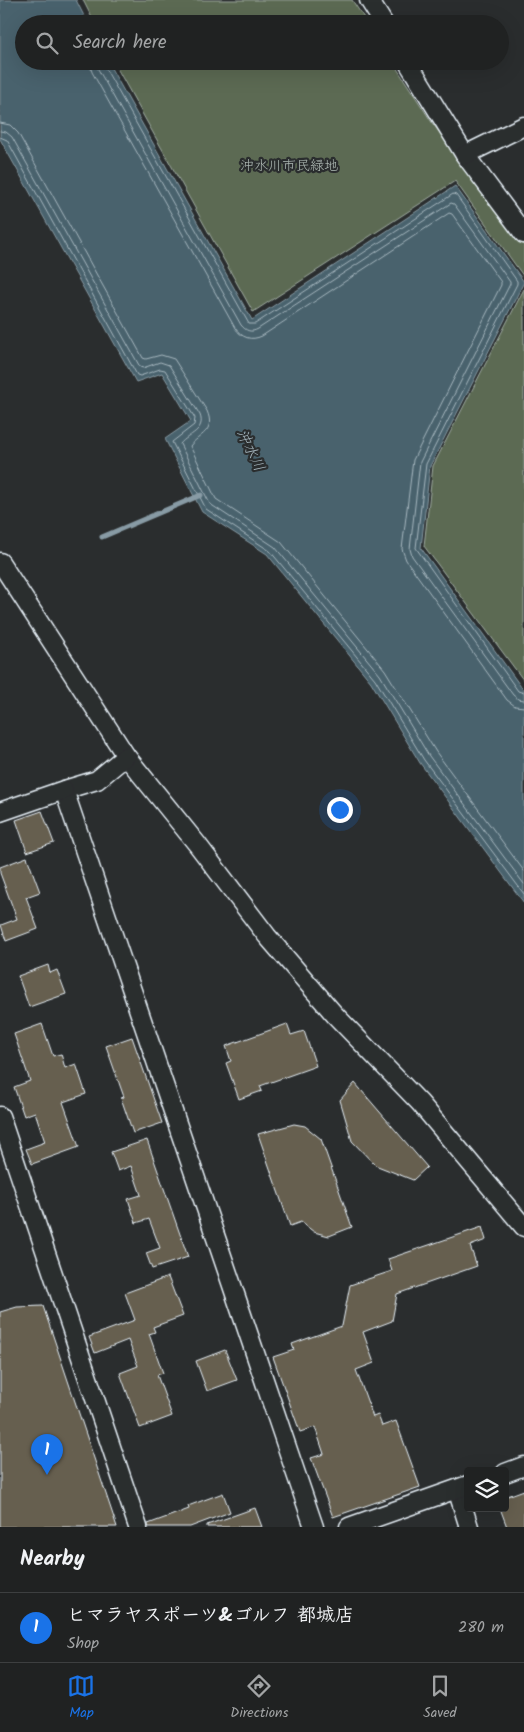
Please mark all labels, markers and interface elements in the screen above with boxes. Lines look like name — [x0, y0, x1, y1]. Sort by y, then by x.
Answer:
search box — [15, 15, 509, 70]
text: Search here — [73, 28, 167, 58]
icon: search — [33, 29, 61, 57]
park label: 沖水川市民緑地 — [240, 155, 338, 177]
water label: 沖水川 — [229, 425, 271, 476]
your location — [327, 797, 353, 823]
pin: 1 — [31, 1434, 63, 1475]
map controls — [464, 1467, 509, 1512]
button: layers — [464, 1467, 509, 1512]
text: Nearby — [20, 1543, 85, 1576]
text: ヒマラヤスポーツ&ゴルフ 都城店 — [67, 1601, 354, 1631]
text: 1 — [34, 1615, 38, 1640]
text: 280 m — [458, 1615, 504, 1640]
text: Shop — [67, 1631, 99, 1656]
tab: Map — [67, 1672, 95, 1724]
tab: Directions — [230, 1672, 288, 1724]
tab: Saved — [423, 1672, 457, 1724]

